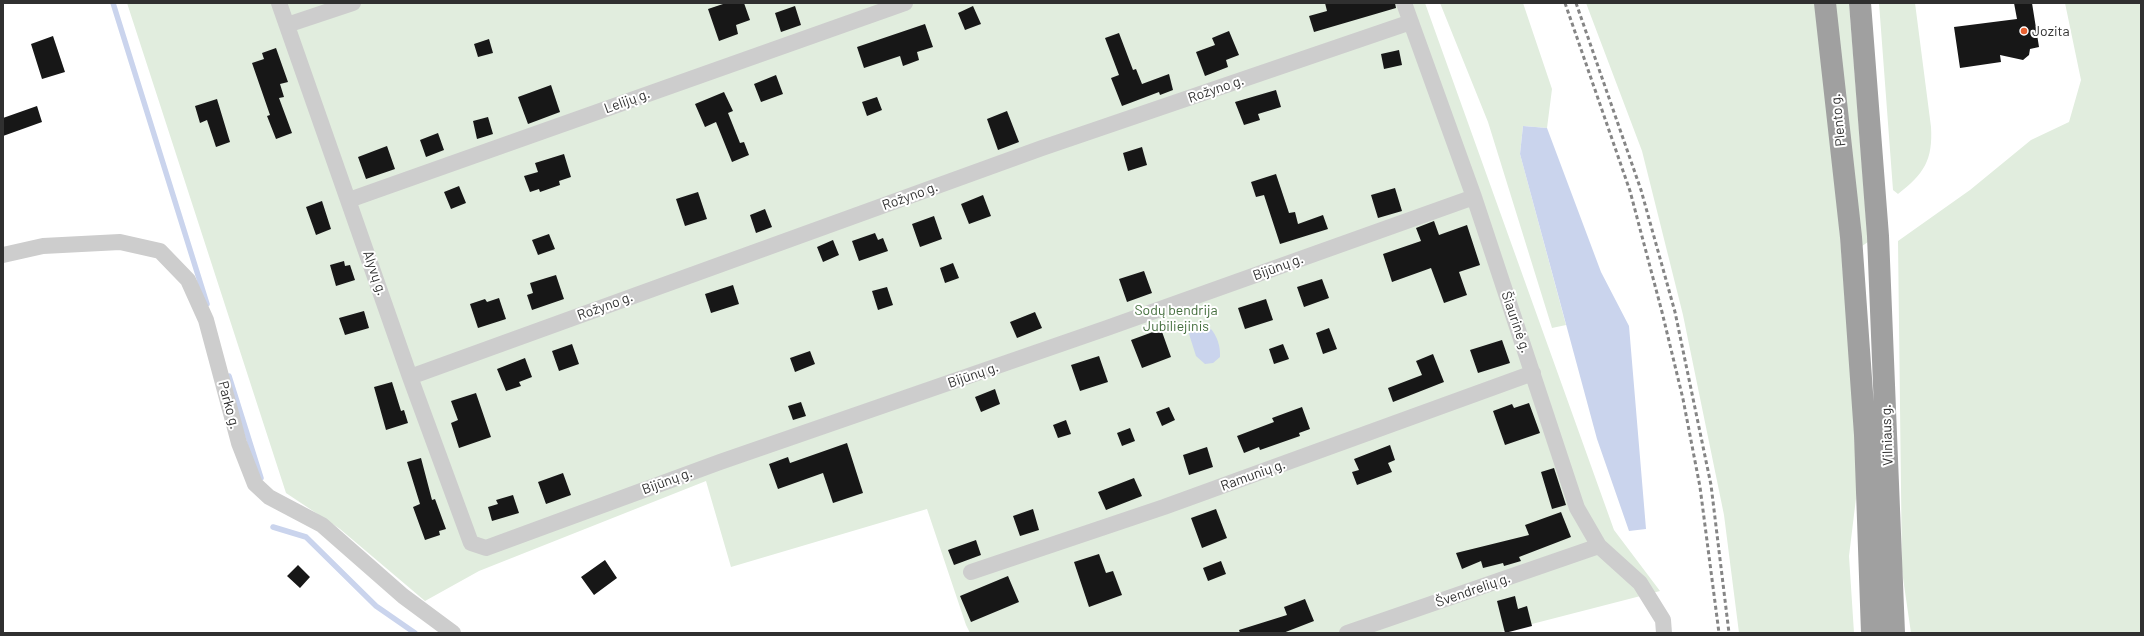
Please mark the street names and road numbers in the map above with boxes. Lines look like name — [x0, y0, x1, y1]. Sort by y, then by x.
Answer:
street label: Rožyno g. — [1186, 72, 1246, 106]
street label: Lelijų g. — [602, 85, 652, 117]
street label: Plento g. — [1827, 93, 1849, 147]
street label: Rožyno g. — [880, 178, 940, 214]
street label: Alyvų g. — [359, 248, 391, 298]
street label: Bijūnų g. — [1250, 250, 1306, 284]
street label: Rožyno g. — [575, 288, 635, 324]
street label: Šiaurinė g. — [1498, 289, 1534, 355]
street label: Bijūnų g. — [945, 358, 1001, 392]
street label: Parko g. — [215, 379, 243, 431]
street label: Vilniaus g. — [1878, 404, 1896, 466]
street label: Ramunių g. — [1218, 456, 1288, 494]
street label: Bijūnų g. — [639, 464, 695, 498]
street label: Švendrelių g. — [1433, 569, 1513, 611]

